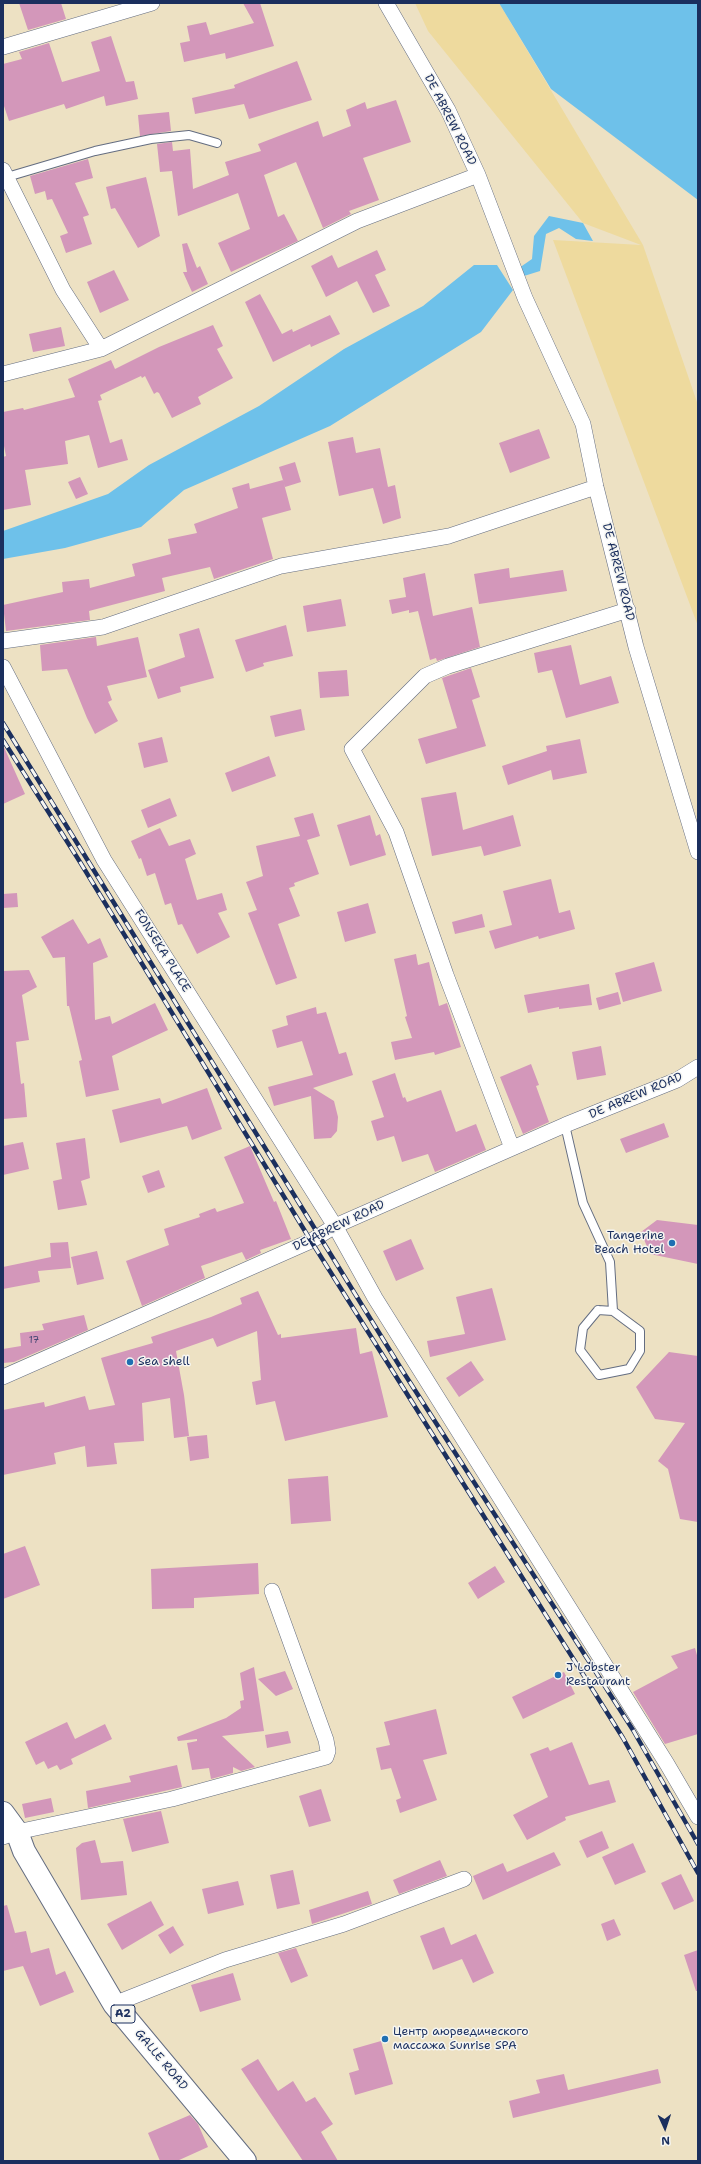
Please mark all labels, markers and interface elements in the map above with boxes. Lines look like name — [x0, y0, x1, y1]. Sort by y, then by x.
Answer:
street label: DE ABREW ROAD — [421, 72, 479, 168]
street label: DE ABREW ROAD — [599, 522, 637, 622]
street label: FONSEKA PLACE — [131, 907, 193, 995]
street label: DE ABREW ROAD — [587, 1070, 685, 1122]
street label: DE ABREW ROAD — [291, 1198, 387, 1254]
place label: Tangerine Beach Hotel — [594, 1229, 664, 1257]
marker: Tangerine Beach Hotel — [667, 1238, 677, 1248]
house number: 17 — [29, 1334, 39, 1346]
place label: Sea shell — [138, 1355, 190, 1369]
marker: Sea shell — [125, 1357, 135, 1367]
place label: J Lobster Restaurant — [566, 1661, 630, 1689]
marker: J Lobster Restaurant — [553, 1670, 563, 1680]
road number: A2 — [111, 2005, 135, 2023]
place label: Центр аюрведического массажа Sunrise SPA — [393, 2025, 529, 2053]
street label: GALLE ROAD — [131, 2027, 191, 2093]
marker: Центр аюрведического массажа Sunrise SPA — [380, 2034, 390, 2044]
north arrow — [645, 2108, 685, 2148]
text: N — [661, 2133, 670, 2148]

